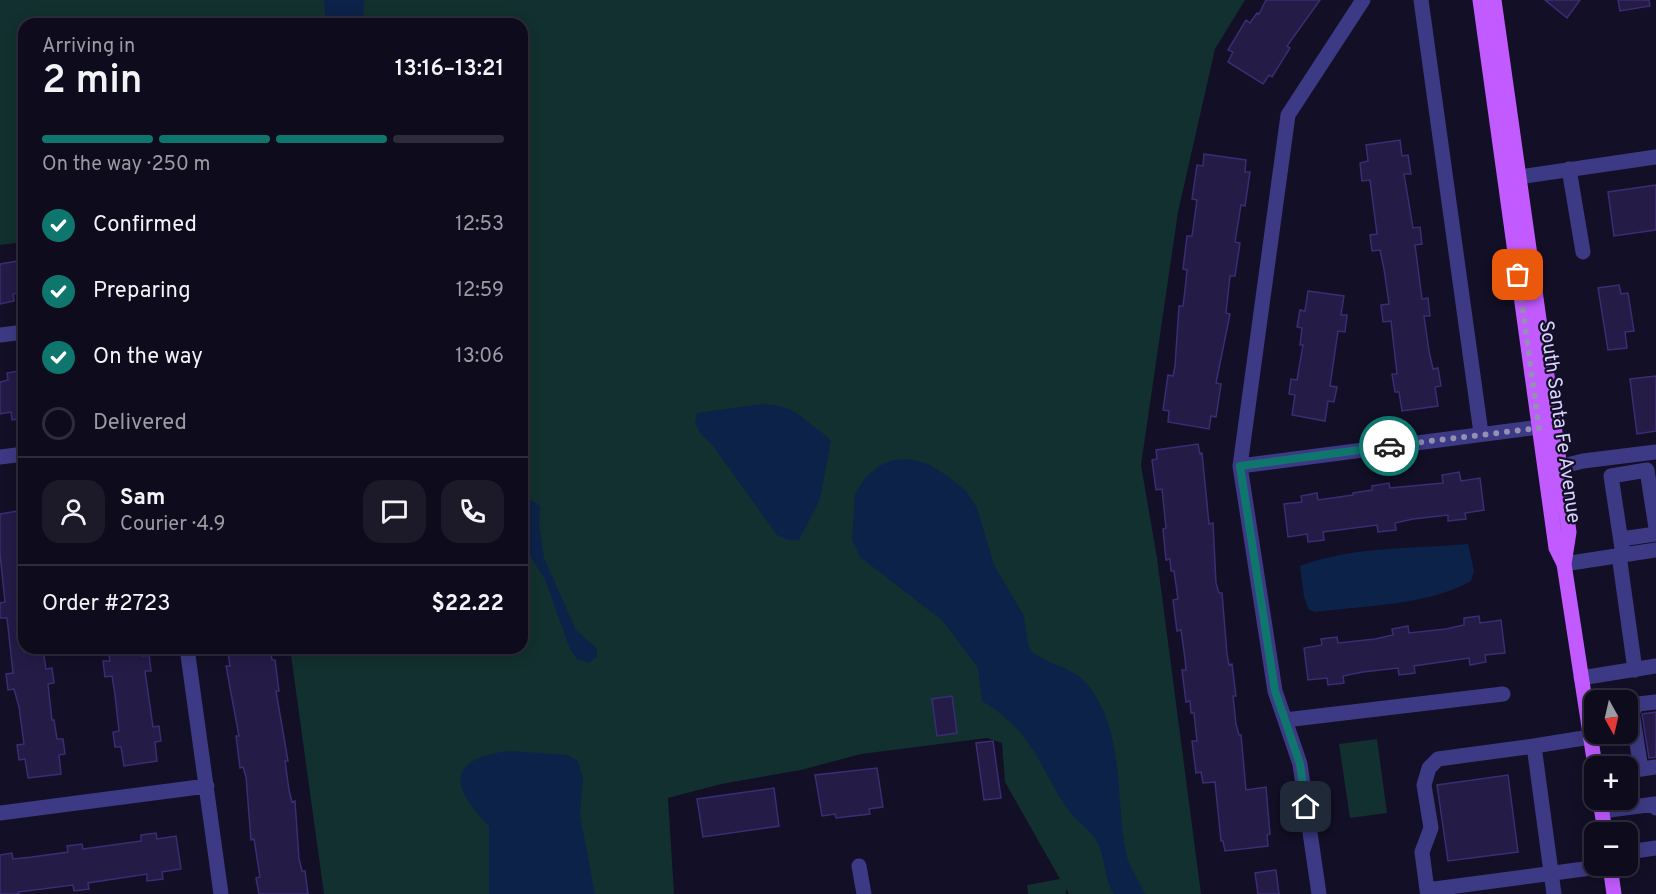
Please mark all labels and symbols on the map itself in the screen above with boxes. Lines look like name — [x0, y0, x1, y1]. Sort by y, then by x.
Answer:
pin — [1492, 249, 1543, 300]
street label: South Santa Fe Avenue — [1532, 319, 1586, 525]
courier — [1359, 416, 1419, 476]
north arrow — [1584, 690, 1638, 744]
pin — [1280, 781, 1331, 832]

